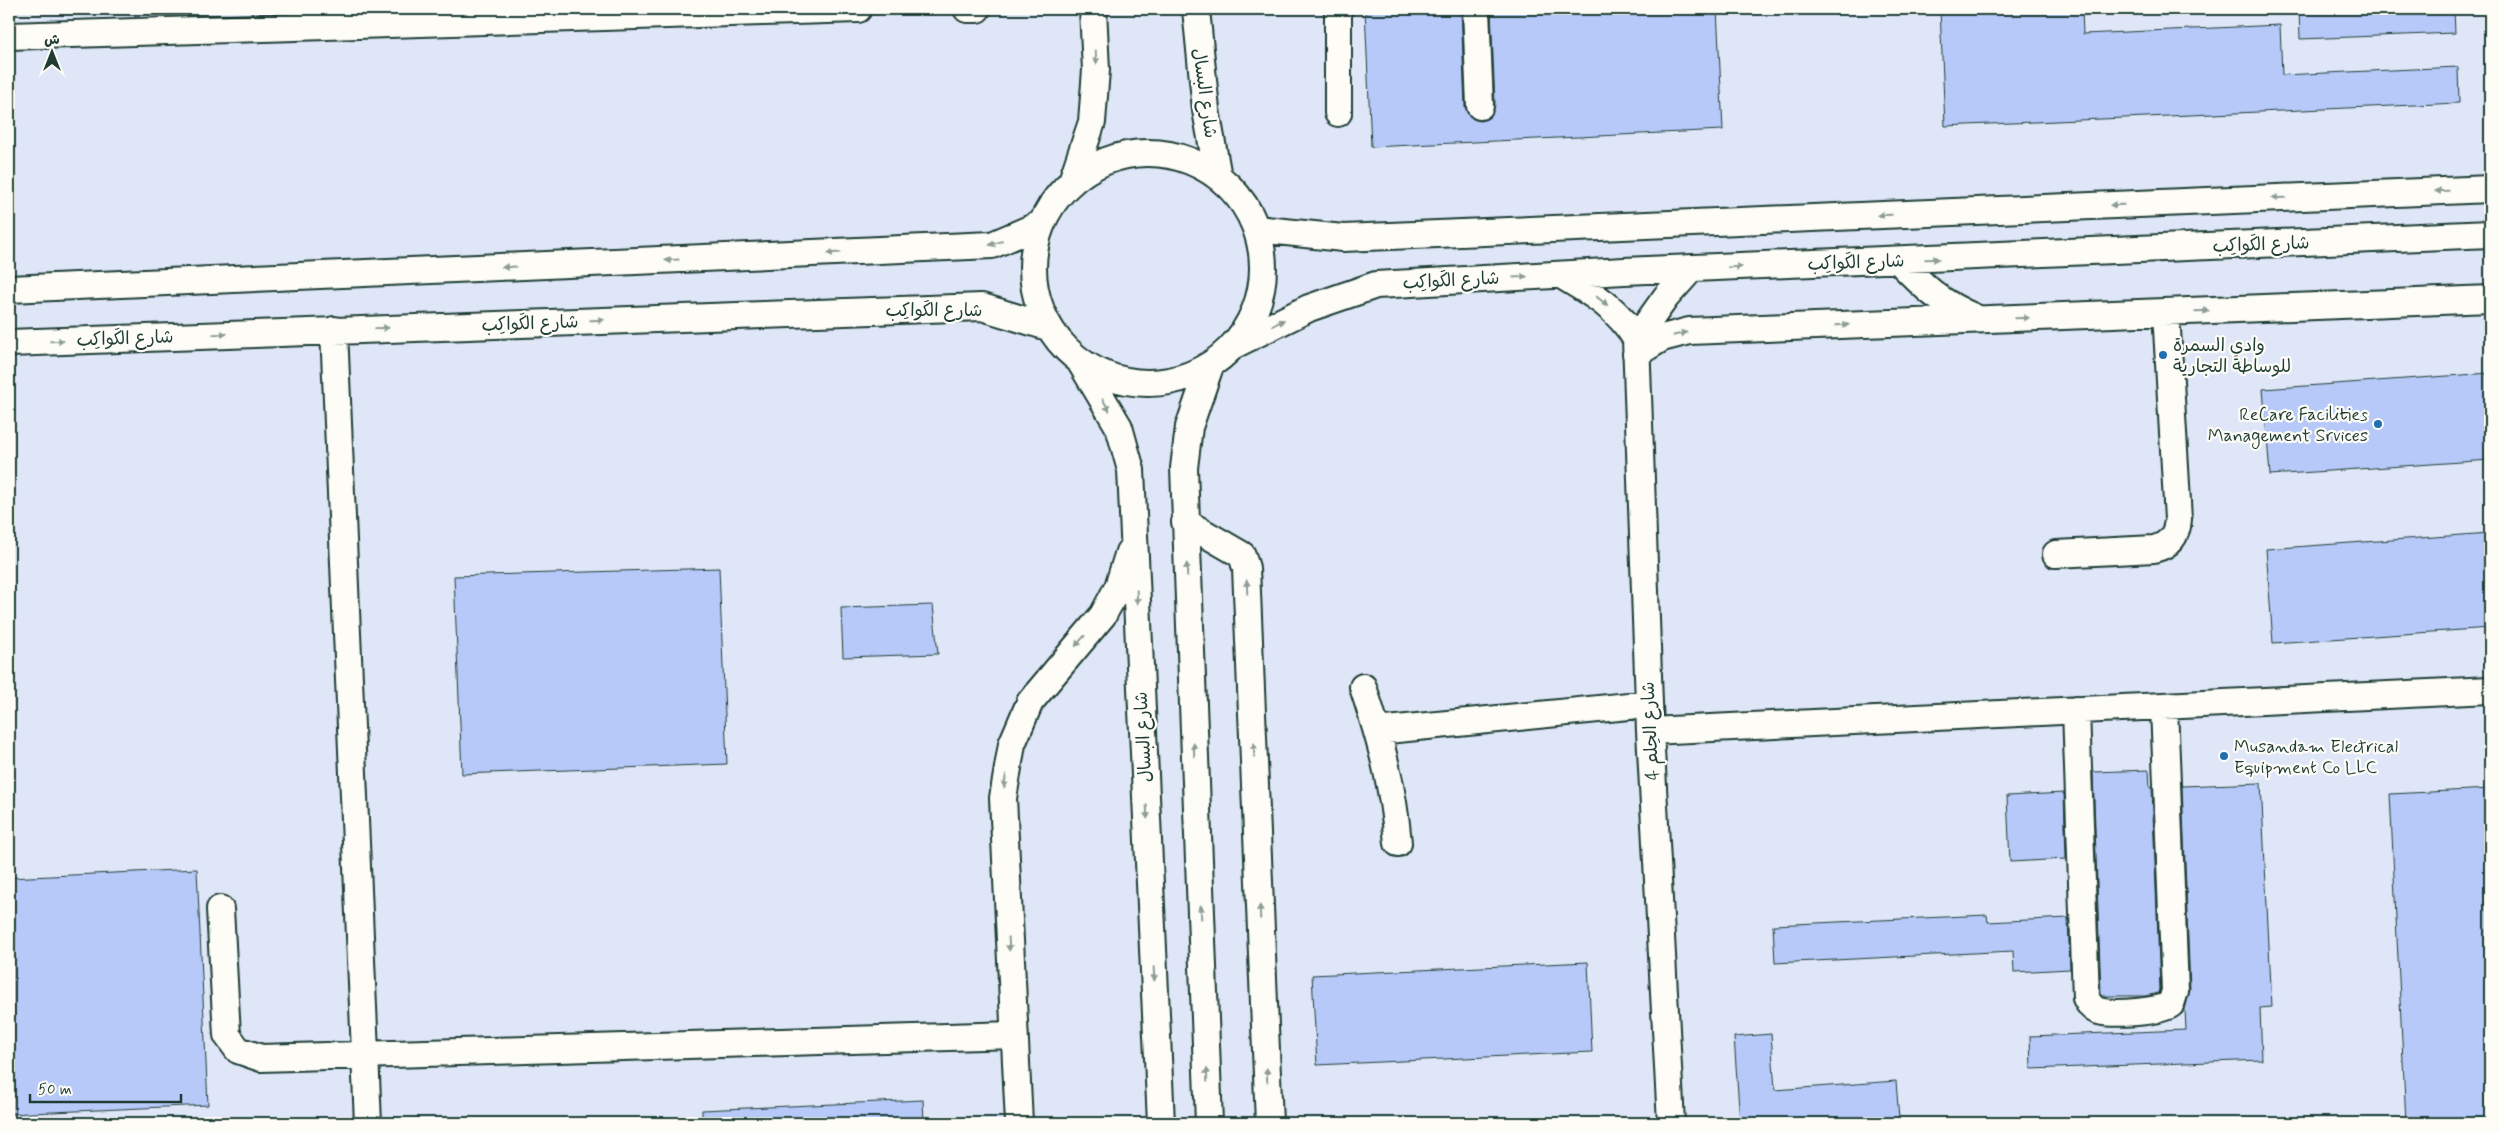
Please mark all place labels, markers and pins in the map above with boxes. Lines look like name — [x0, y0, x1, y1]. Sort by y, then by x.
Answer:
place label: وادي السمرة للوساطة التجارية — [2173, 334, 2291, 379]
marker: وادي السمرة للوساطة التجارية — [2157, 349, 2169, 361]
place label: ReCare Facilities Management Srvices — [2208, 403, 2368, 449]
marker: ReCare Facilities Management Srvices — [2372, 418, 2384, 430]
place label: Musandam Electrical Equipment Co LLC — [2234, 735, 2398, 780]
marker: Musandam Electrical Equipment Co LLC — [2218, 750, 2230, 762]

